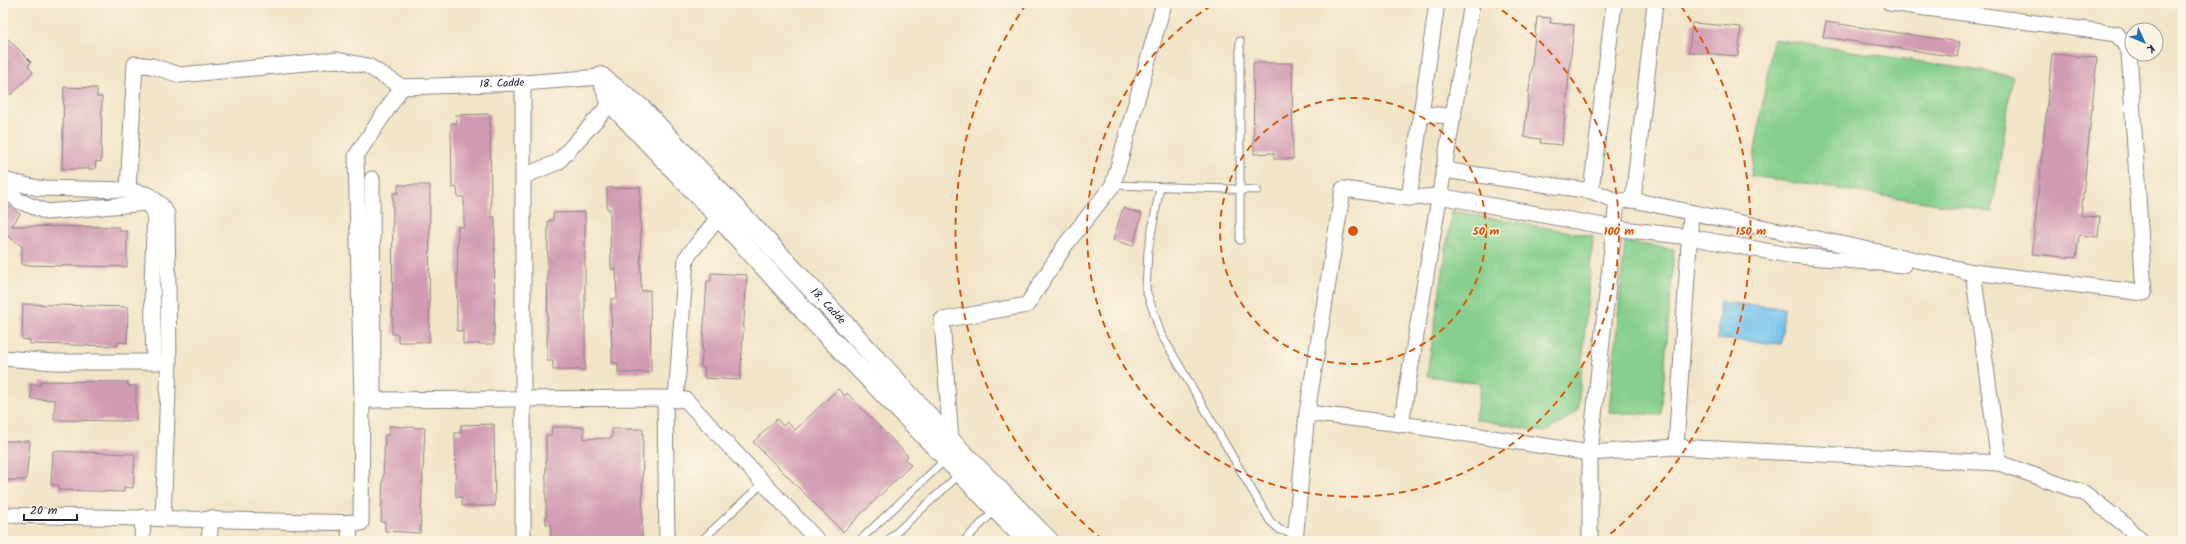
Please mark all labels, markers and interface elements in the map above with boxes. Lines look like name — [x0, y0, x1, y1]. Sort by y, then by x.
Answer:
north arrow — [2124, 22, 2164, 62]
text: K — [2141, 40, 2159, 57]
street label: 18. Cadde — [479, 74, 525, 93]
text: 50 m — [1472, 222, 1500, 241]
text: 100 m — [1604, 222, 1634, 241]
text: 150 m — [1736, 222, 1766, 241]
centre of rings — [1346, 224, 1360, 238]
street label: 18. Cadde — [806, 284, 850, 329]
scale bar — [24, 496, 77, 522]
text: 20 m — [30, 501, 58, 520]

